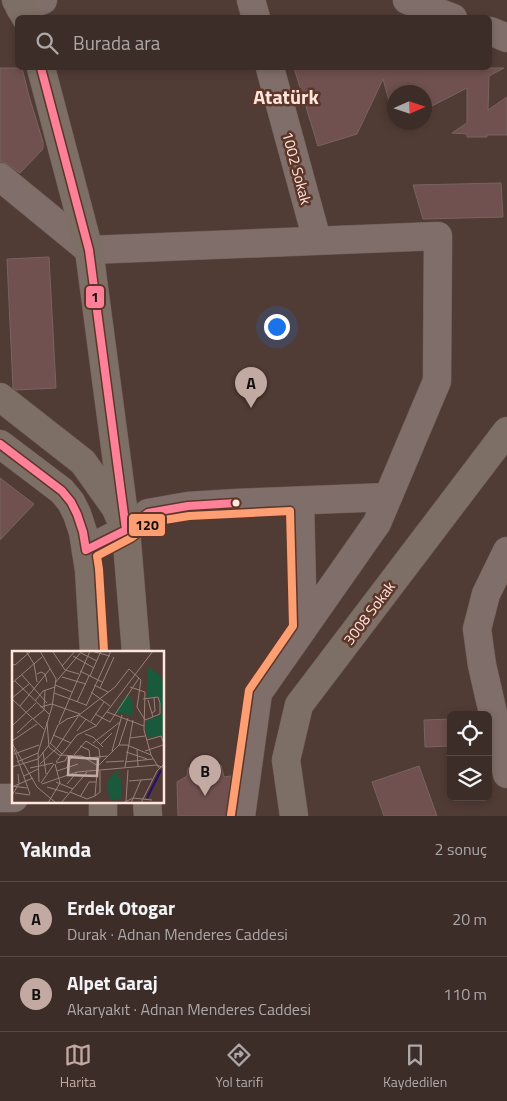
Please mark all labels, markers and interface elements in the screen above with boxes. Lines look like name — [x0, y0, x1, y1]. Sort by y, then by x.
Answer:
search box — [15, 15, 492, 70]
text: Burada ara — [73, 28, 160, 57]
icon: search — [33, 29, 61, 57]
district label: Atatürk — [253, 81, 319, 112]
north arrow — [387, 85, 432, 130]
street label: 1002 Sokak — [276, 129, 318, 207]
line badge: 1 — [85, 285, 105, 309]
text: 1 — [91, 286, 99, 307]
your location — [264, 314, 290, 340]
pin: A — [235, 367, 267, 408]
unlabelled marker — [231, 498, 241, 508]
line badge: 120 — [128, 513, 166, 537]
text: 120 — [135, 514, 159, 535]
street label: 3008 Sokak — [337, 576, 401, 650]
inset map — [12, 651, 165, 804]
map controls — [447, 711, 492, 801]
button: locate — [447, 711, 492, 756]
pin: B — [189, 755, 221, 796]
button: layers — [447, 756, 492, 801]
text: Yakında — [20, 833, 91, 865]
text: 2 sonuç — [435, 837, 487, 861]
text: Erdek Otogar — [67, 893, 175, 922]
text: A — [31, 907, 41, 931]
text: 20 m — [452, 907, 487, 931]
text: Durak · Adnan Menderes Caddesi — [67, 922, 288, 946]
text: Alpet Garaj — [67, 968, 158, 997]
text: B — [31, 982, 41, 1006]
text: 110 m — [443, 982, 487, 1006]
text: Akaryakıt · Adnan Menderes Caddesi — [67, 997, 311, 1021]
tab: Harita — [60, 1041, 96, 1092]
tab: Yol tarifi — [216, 1041, 263, 1092]
tab: Kaydedilen — [383, 1041, 447, 1092]

